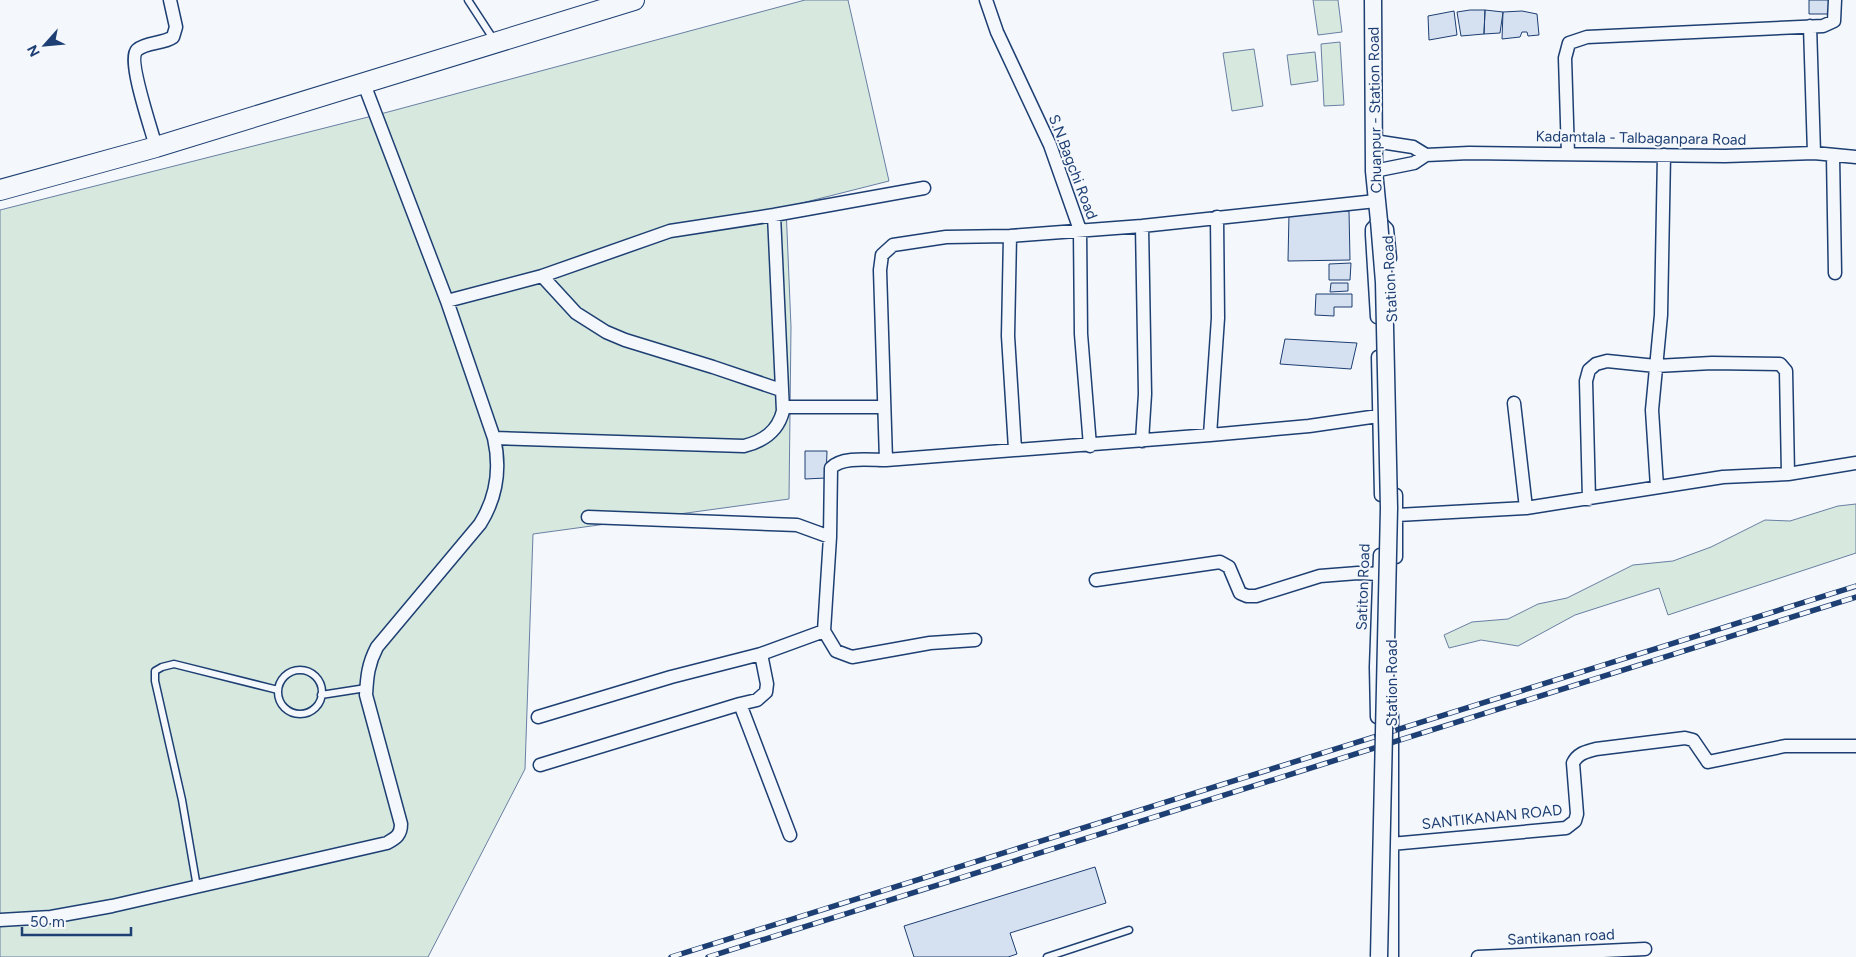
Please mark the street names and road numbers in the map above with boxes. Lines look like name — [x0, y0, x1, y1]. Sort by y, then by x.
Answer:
street label: Chuanpur - Station Road — [1365, 27, 1385, 193]
street label: S.N.Bagchi Road — [1045, 112, 1101, 222]
street label: Kadamtala - Talbaganpara Road — [1535, 127, 1747, 149]
street label: Station Road — [1379, 235, 1401, 323]
street label: Satiton Road — [1352, 543, 1374, 631]
street label: Station Road — [1383, 640, 1401, 726]
street label: SANTIKANAN ROAD — [1421, 801, 1563, 833]
street label: Santikanan road — [1507, 925, 1615, 949]

